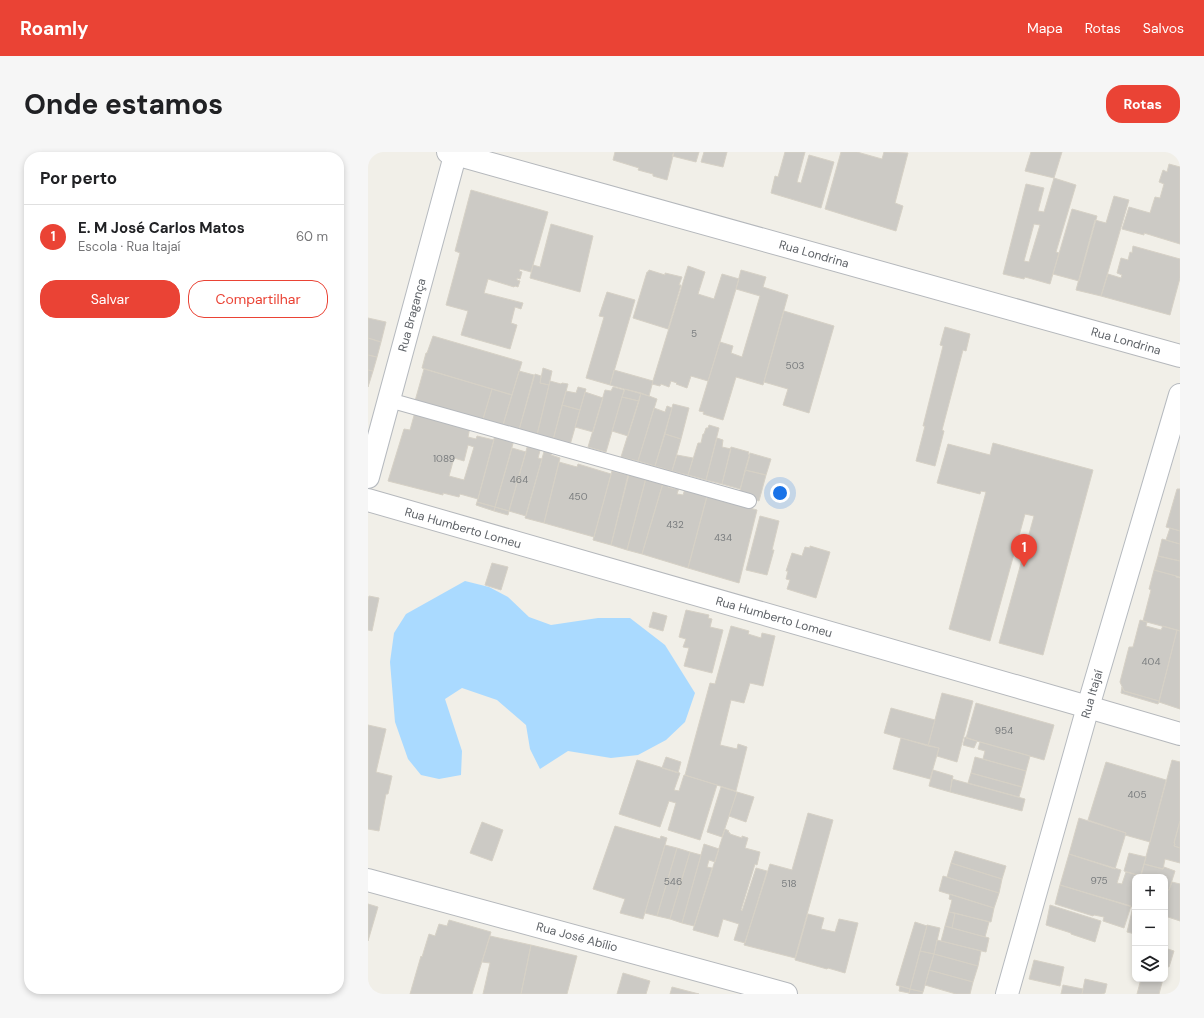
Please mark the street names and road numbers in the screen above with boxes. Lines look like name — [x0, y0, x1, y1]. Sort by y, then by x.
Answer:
street label: Rua Londrina — [777, 236, 851, 272]
street label: Rua Bragança — [395, 276, 429, 354]
street label: Rua Londrina — [1089, 323, 1163, 359]
street label: Rua Humberto Lomeu — [403, 504, 523, 552]
street label: Rua Humberto Lomeu — [714, 593, 834, 641]
street label: Rua Itajaí — [1077, 668, 1107, 720]
street label: Rua José Abílio — [534, 918, 620, 956]

